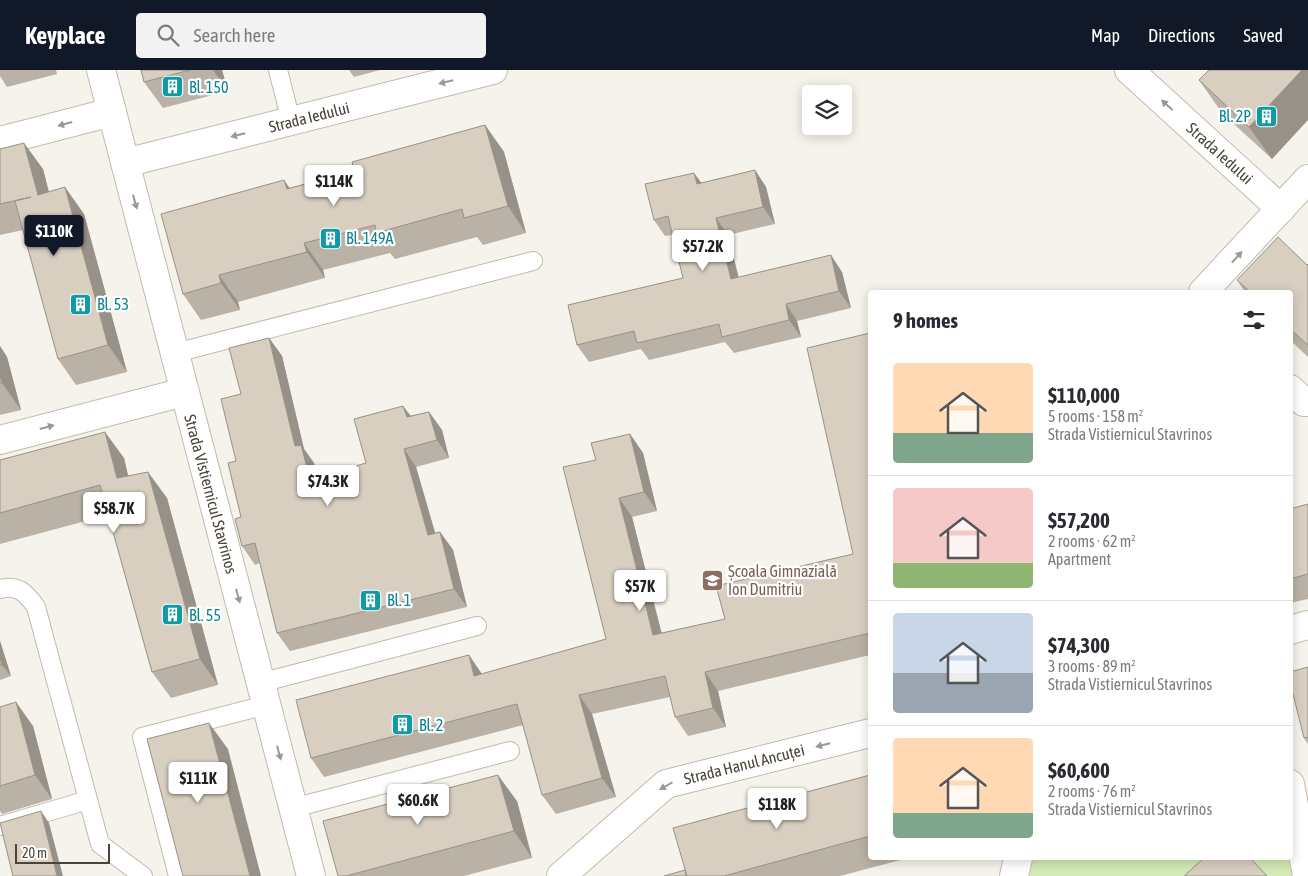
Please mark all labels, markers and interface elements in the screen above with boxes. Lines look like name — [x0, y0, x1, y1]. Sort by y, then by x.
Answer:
search box — [136, 13, 486, 58]
icon: search — [154, 21, 182, 49]
text: Keyplace — [25, 22, 106, 49]
text: Search here — [194, 24, 275, 46]
text: Map — [1091, 25, 1120, 46]
text: Directions — [1148, 25, 1215, 46]
text: Saved — [1243, 25, 1283, 46]
building icon: Bl. 150 — [161, 75, 185, 99]
place label: Bl. 150 — [189, 78, 228, 96]
one-way arrow — [439, 78, 454, 86]
map controls — [802, 85, 852, 135]
button: layers — [802, 85, 852, 135]
street label: Strada Iedului — [267, 98, 351, 136]
one-way arrow — [1162, 99, 1174, 111]
building icon: Bl. 2P — [1255, 104, 1279, 128]
place label: Bl. 2P — [1219, 107, 1251, 125]
street label: Strada Iedului — [1183, 119, 1257, 187]
one-way arrow — [57, 120, 72, 128]
one-way arrow — [230, 131, 245, 139]
pin: $114K — [299, 164, 369, 207]
text: $114K — [315, 172, 353, 190]
one-way arrow — [132, 194, 140, 209]
pin: $110K — [19, 214, 89, 257]
text: $110K — [35, 222, 73, 240]
building icon: Bl. 149A — [318, 226, 342, 250]
place label: Bl. 149A — [346, 229, 393, 247]
pin: $57.2K — [662, 230, 744, 272]
text: $57.2K — [683, 237, 723, 255]
one-way arrow — [1231, 251, 1243, 263]
building icon: Bl. 53 — [69, 292, 93, 316]
place label: Bl. 53 — [97, 295, 129, 313]
icon: filters — [1240, 306, 1268, 334]
text: 9 homes — [893, 308, 958, 332]
icon: home — [933, 383, 993, 443]
text: $110,000 — [1048, 383, 1120, 407]
text: 5 rooms · 158 m² — [1048, 407, 1143, 425]
street label: Strada Vistiernicul Stavrinos — [181, 412, 241, 576]
one-way arrow — [40, 423, 55, 431]
text: Strada Vistiernicul Stavrinos — [1048, 425, 1212, 443]
pin: $74.3K — [287, 464, 369, 507]
text: $74.3K — [308, 472, 348, 490]
pin: $58.7K — [73, 492, 155, 534]
text: $58.7K — [94, 499, 134, 517]
icon: home — [933, 508, 993, 568]
text: $57,200 — [1048, 508, 1110, 532]
text: 2 rooms · 62 m² — [1048, 532, 1136, 550]
text: Apartment — [1048, 550, 1111, 568]
place label: Școala Gimnazială Ion Dumitriu — [728, 562, 837, 598]
school or university icon: Școala Gimnazială Ion Dumitriu — [700, 568, 724, 592]
pin: $57K — [610, 570, 670, 612]
text: $57K — [625, 577, 655, 595]
building icon: Bl. 1 — [359, 588, 383, 612]
one-way arrow — [234, 589, 242, 604]
place label: Bl. 1 — [387, 591, 411, 609]
building icon: Bl. 55 — [161, 603, 185, 627]
place label: Bl. 55 — [189, 606, 221, 624]
icon: home — [933, 633, 993, 693]
text: $74,300 — [1048, 633, 1110, 657]
text: 3 rooms · 89 m² — [1048, 657, 1136, 675]
text: Strada Vistiernicul Stavrinos — [1048, 675, 1212, 693]
building icon: Bl. 2 — [391, 713, 415, 737]
place label: Bl. 2 — [419, 716, 443, 734]
street label: Strada Hanul Ancuței — [682, 740, 806, 789]
one-way arrow — [815, 741, 830, 749]
one-way arrow — [275, 746, 283, 761]
icon: home — [933, 758, 993, 818]
text: $60,600 — [1048, 758, 1110, 782]
pin: $111K — [163, 762, 233, 804]
text: $111K — [179, 769, 217, 787]
one-way arrow — [659, 782, 674, 790]
text: 2 rooms · 76 m² — [1048, 782, 1136, 800]
pin: $60.6K — [377, 784, 459, 826]
pin: $118K — [742, 788, 812, 830]
text: $60.6K — [398, 791, 438, 809]
text: $118K — [758, 795, 796, 813]
text: Strada Vistiernicul Stavrinos — [1048, 800, 1212, 818]
scale bar — [15, 841, 110, 864]
text: 20 m — [22, 845, 47, 861]

